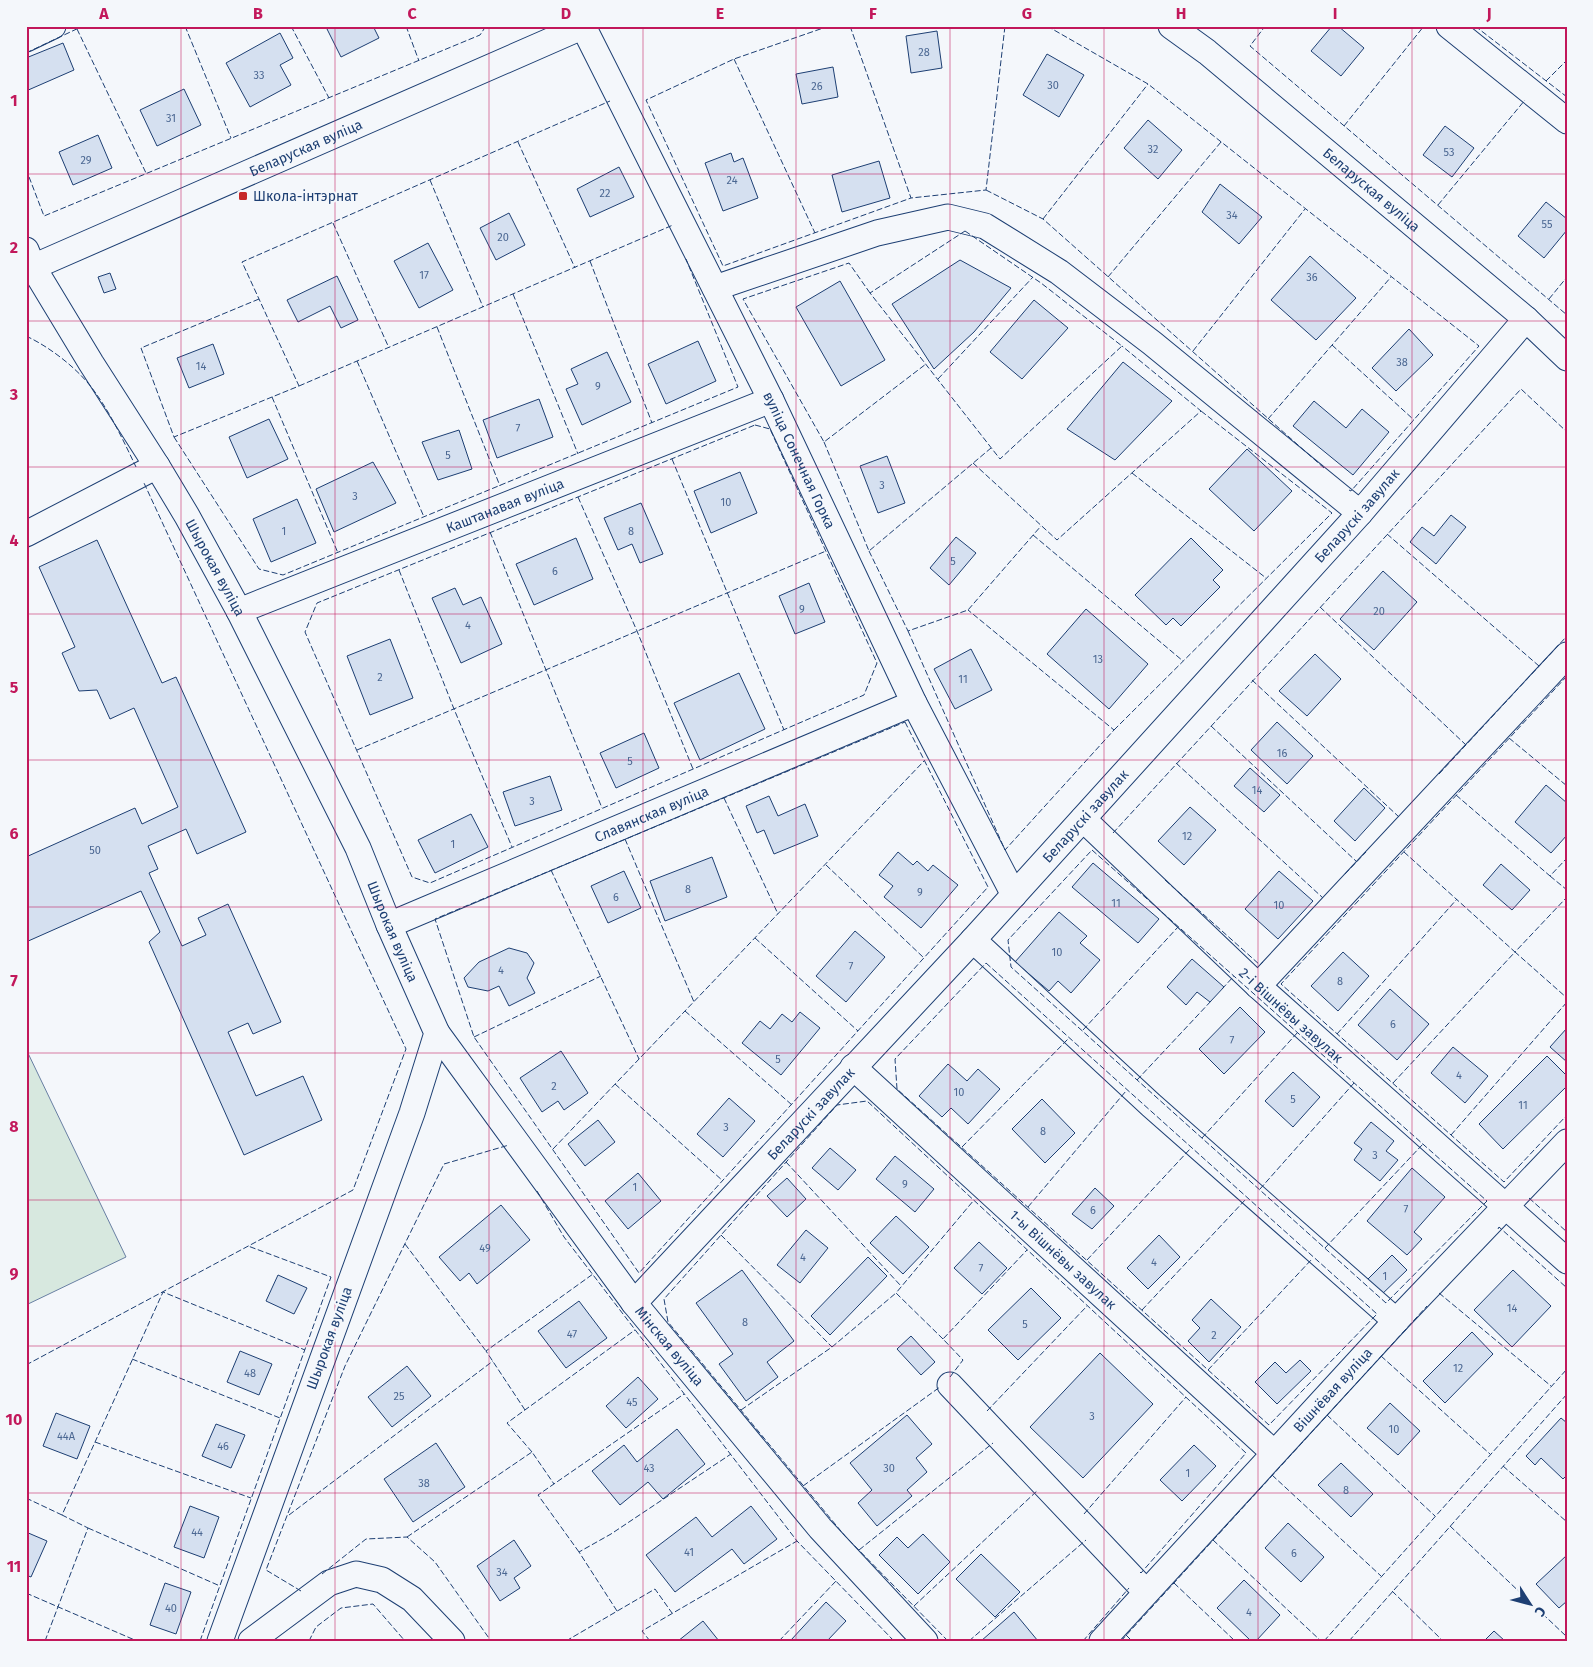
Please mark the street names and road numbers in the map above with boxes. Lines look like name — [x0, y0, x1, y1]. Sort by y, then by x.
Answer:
street label: Беларуская вуліца — [247, 116, 365, 180]
street label: Беларуская вуліца — [1319, 145, 1423, 236]
street label: вуліца Сонечная Горка — [759, 389, 839, 532]
street label: Беларускі завулак — [1311, 465, 1404, 566]
street label: Каштанавая вуліца — [444, 475, 566, 537]
street label: Шырокая вуліца — [181, 516, 248, 619]
street label: Беларускі завулак — [1039, 766, 1133, 867]
street label: Славянская вуліца — [592, 783, 711, 846]
street label: Шырокая вуліца — [363, 879, 421, 985]
street label: 2-і Вішнёвы завулак — [1235, 965, 1347, 1067]
street label: Беларускі завулак — [764, 1064, 859, 1164]
street label: 1-ы Вішнёвы завулак — [1006, 1207, 1120, 1314]
street label: Шырокая вуліца — [303, 1284, 356, 1392]
street label: Мінская вуліца — [631, 1303, 707, 1390]
street label: Вішнёвая вуліца — [1290, 1344, 1376, 1436]

